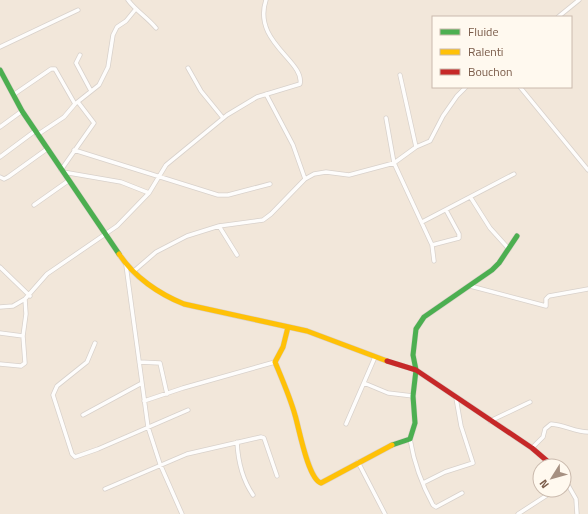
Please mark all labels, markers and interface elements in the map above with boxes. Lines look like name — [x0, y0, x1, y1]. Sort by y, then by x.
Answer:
legend — [432, 16, 572, 88]
text: Fluide — [468, 22, 499, 41]
text: Ralenti — [468, 42, 503, 61]
text: Bouchon — [468, 62, 513, 81]
north arrow — [532, 458, 572, 498]
text: N — [535, 476, 553, 492]

